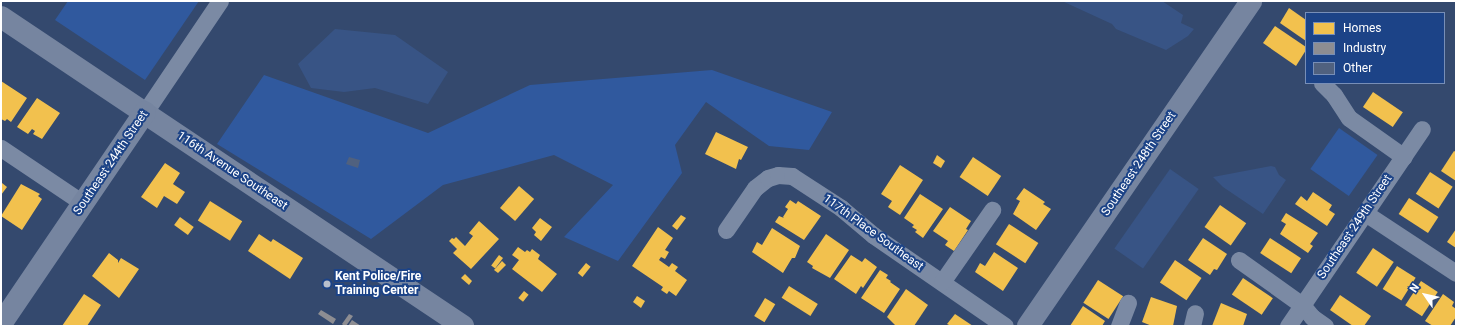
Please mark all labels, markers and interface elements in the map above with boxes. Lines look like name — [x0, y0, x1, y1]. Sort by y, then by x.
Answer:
legend — [1305, 12, 1445, 84]
text: Homes — [1343, 21, 1381, 35]
text: Industry — [1343, 41, 1386, 55]
text: Other — [1343, 61, 1372, 75]
street label: Southeast 244th Street — [71, 108, 151, 218]
street label: Southeast 248th Street — [1099, 109, 1179, 219]
street label: 116th Avenue Southeast — [174, 129, 290, 213]
street label: Southeast 249th Street — [1315, 172, 1395, 282]
street label: 117th Place Southeast — [820, 192, 926, 274]
place label: Kent Police/Fire Training Center — [335, 270, 421, 298]
north arrow — [1405, 275, 1445, 315]
marker: Kent Police/Fire Training Center — [322, 279, 332, 289]
text: N — [1407, 281, 1422, 295]

